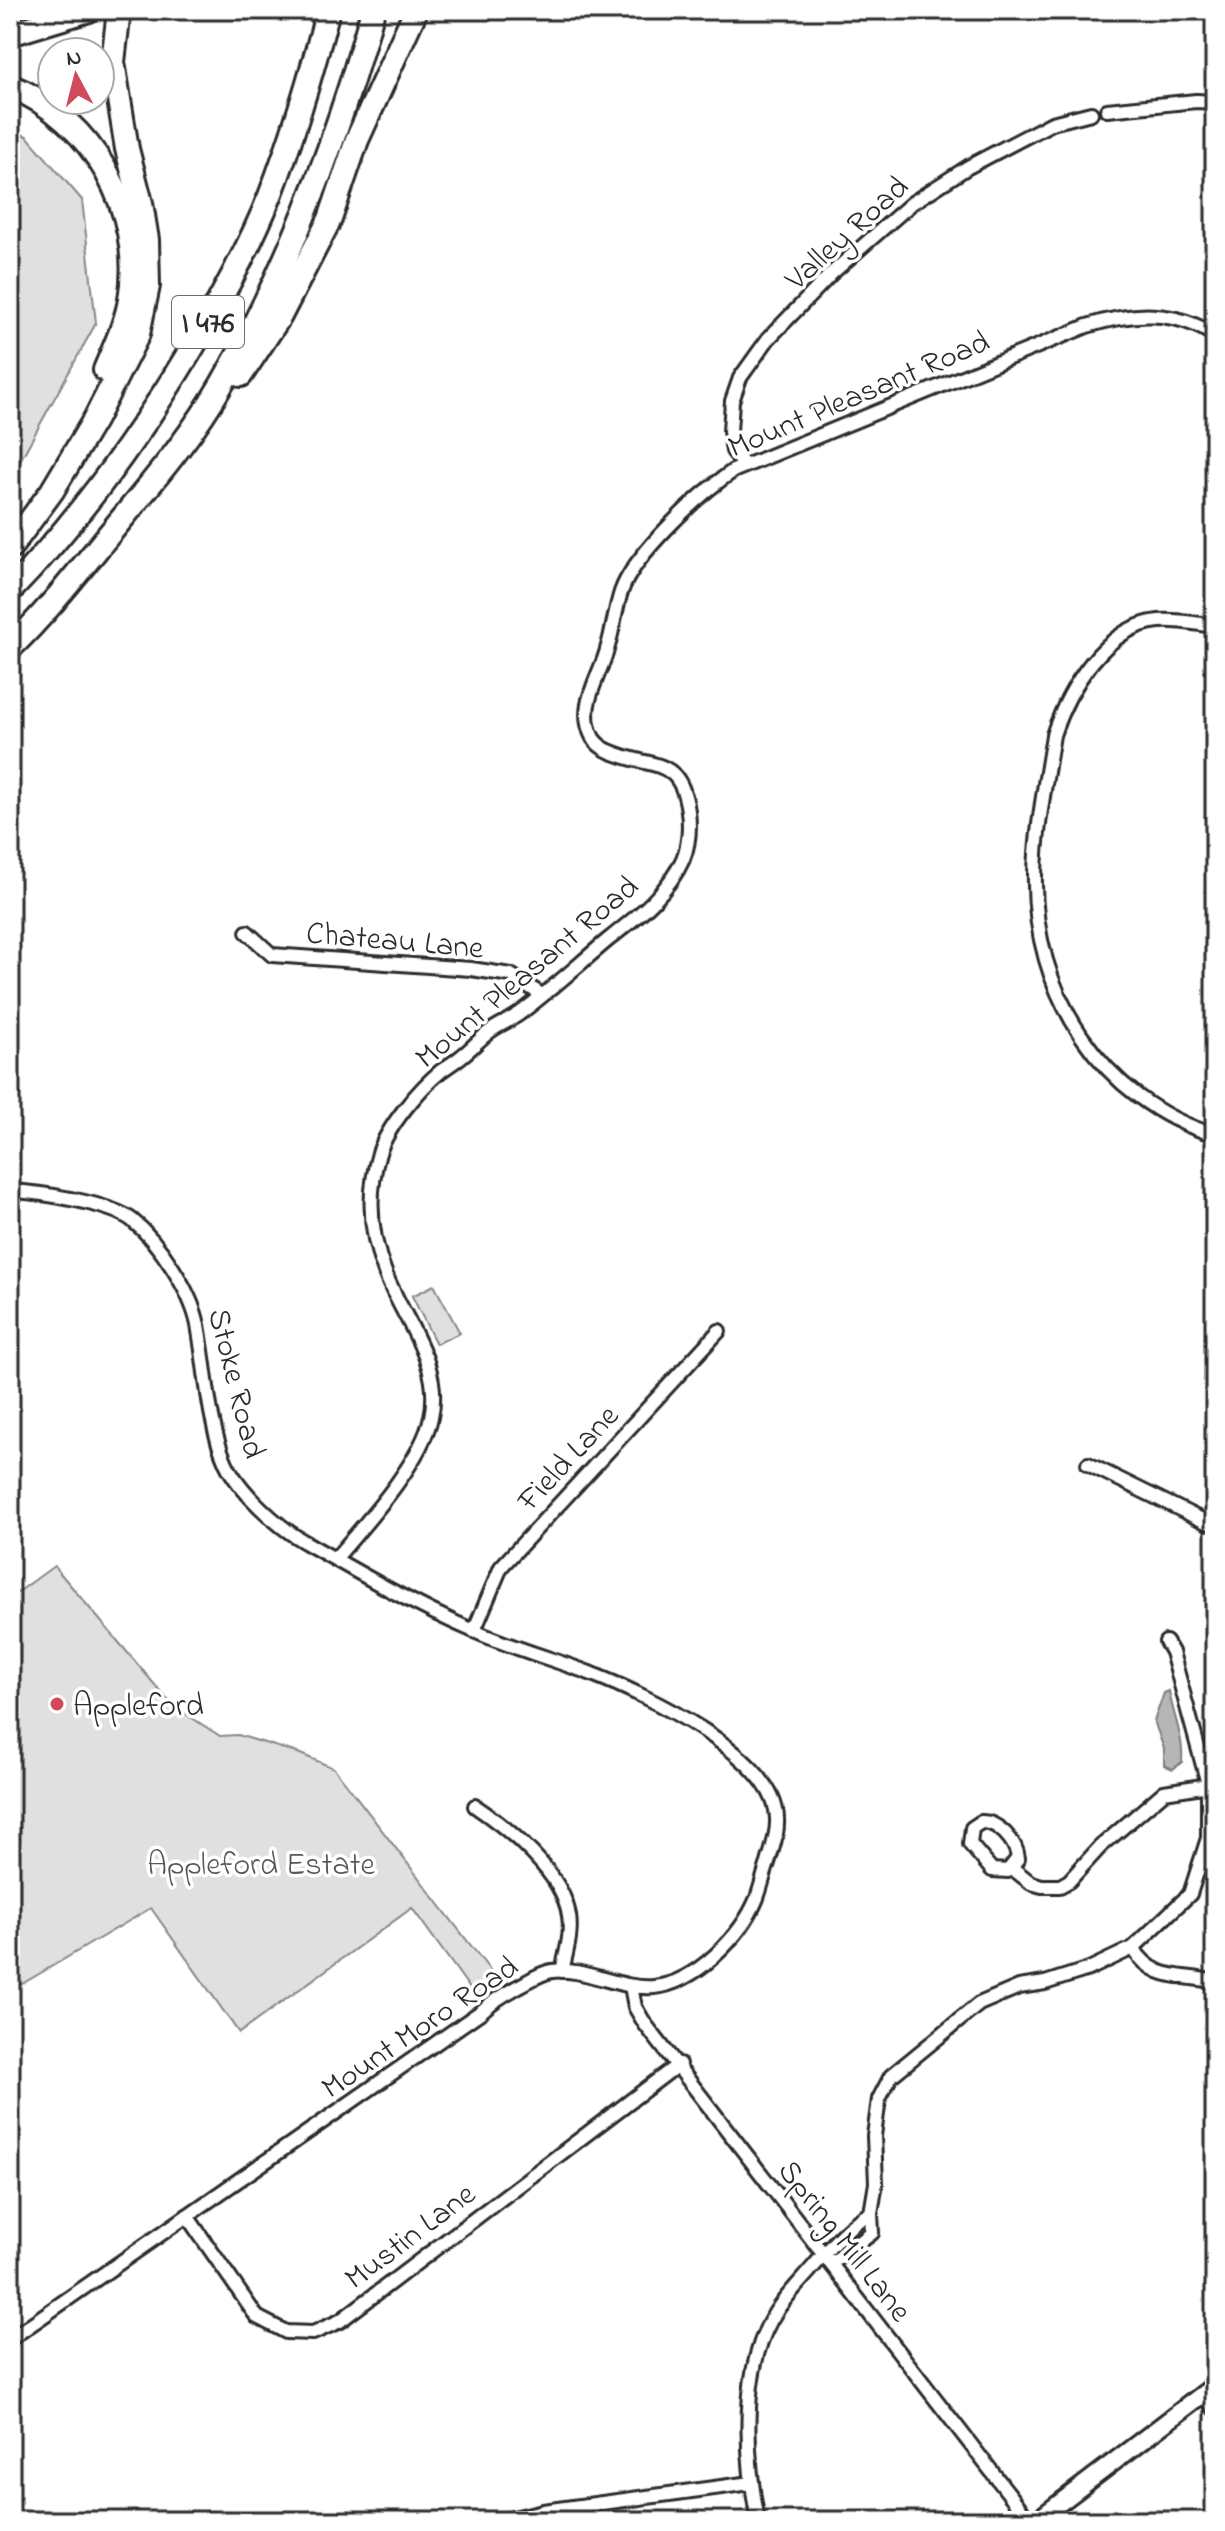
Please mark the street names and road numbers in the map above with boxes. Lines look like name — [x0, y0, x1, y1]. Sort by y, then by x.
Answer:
street label: Valley Road — [775, 166, 921, 304]
road number: I 476 — [172, 296, 244, 348]
street label: Mount Pleasant Road — [721, 320, 997, 473]
street label: Mount Pleasant Road — [406, 866, 651, 1082]
street label: Chateau Lane — [304, 911, 486, 974]
street label: Stoke Road — [193, 1304, 276, 1464]
street label: Field Lane — [507, 1395, 632, 1524]
street label: Mount Moro Road — [313, 1945, 529, 2112]
street label: Spring Mill Lane — [765, 2151, 922, 2334]
street label: Mustin Lane — [336, 2172, 487, 2303]

